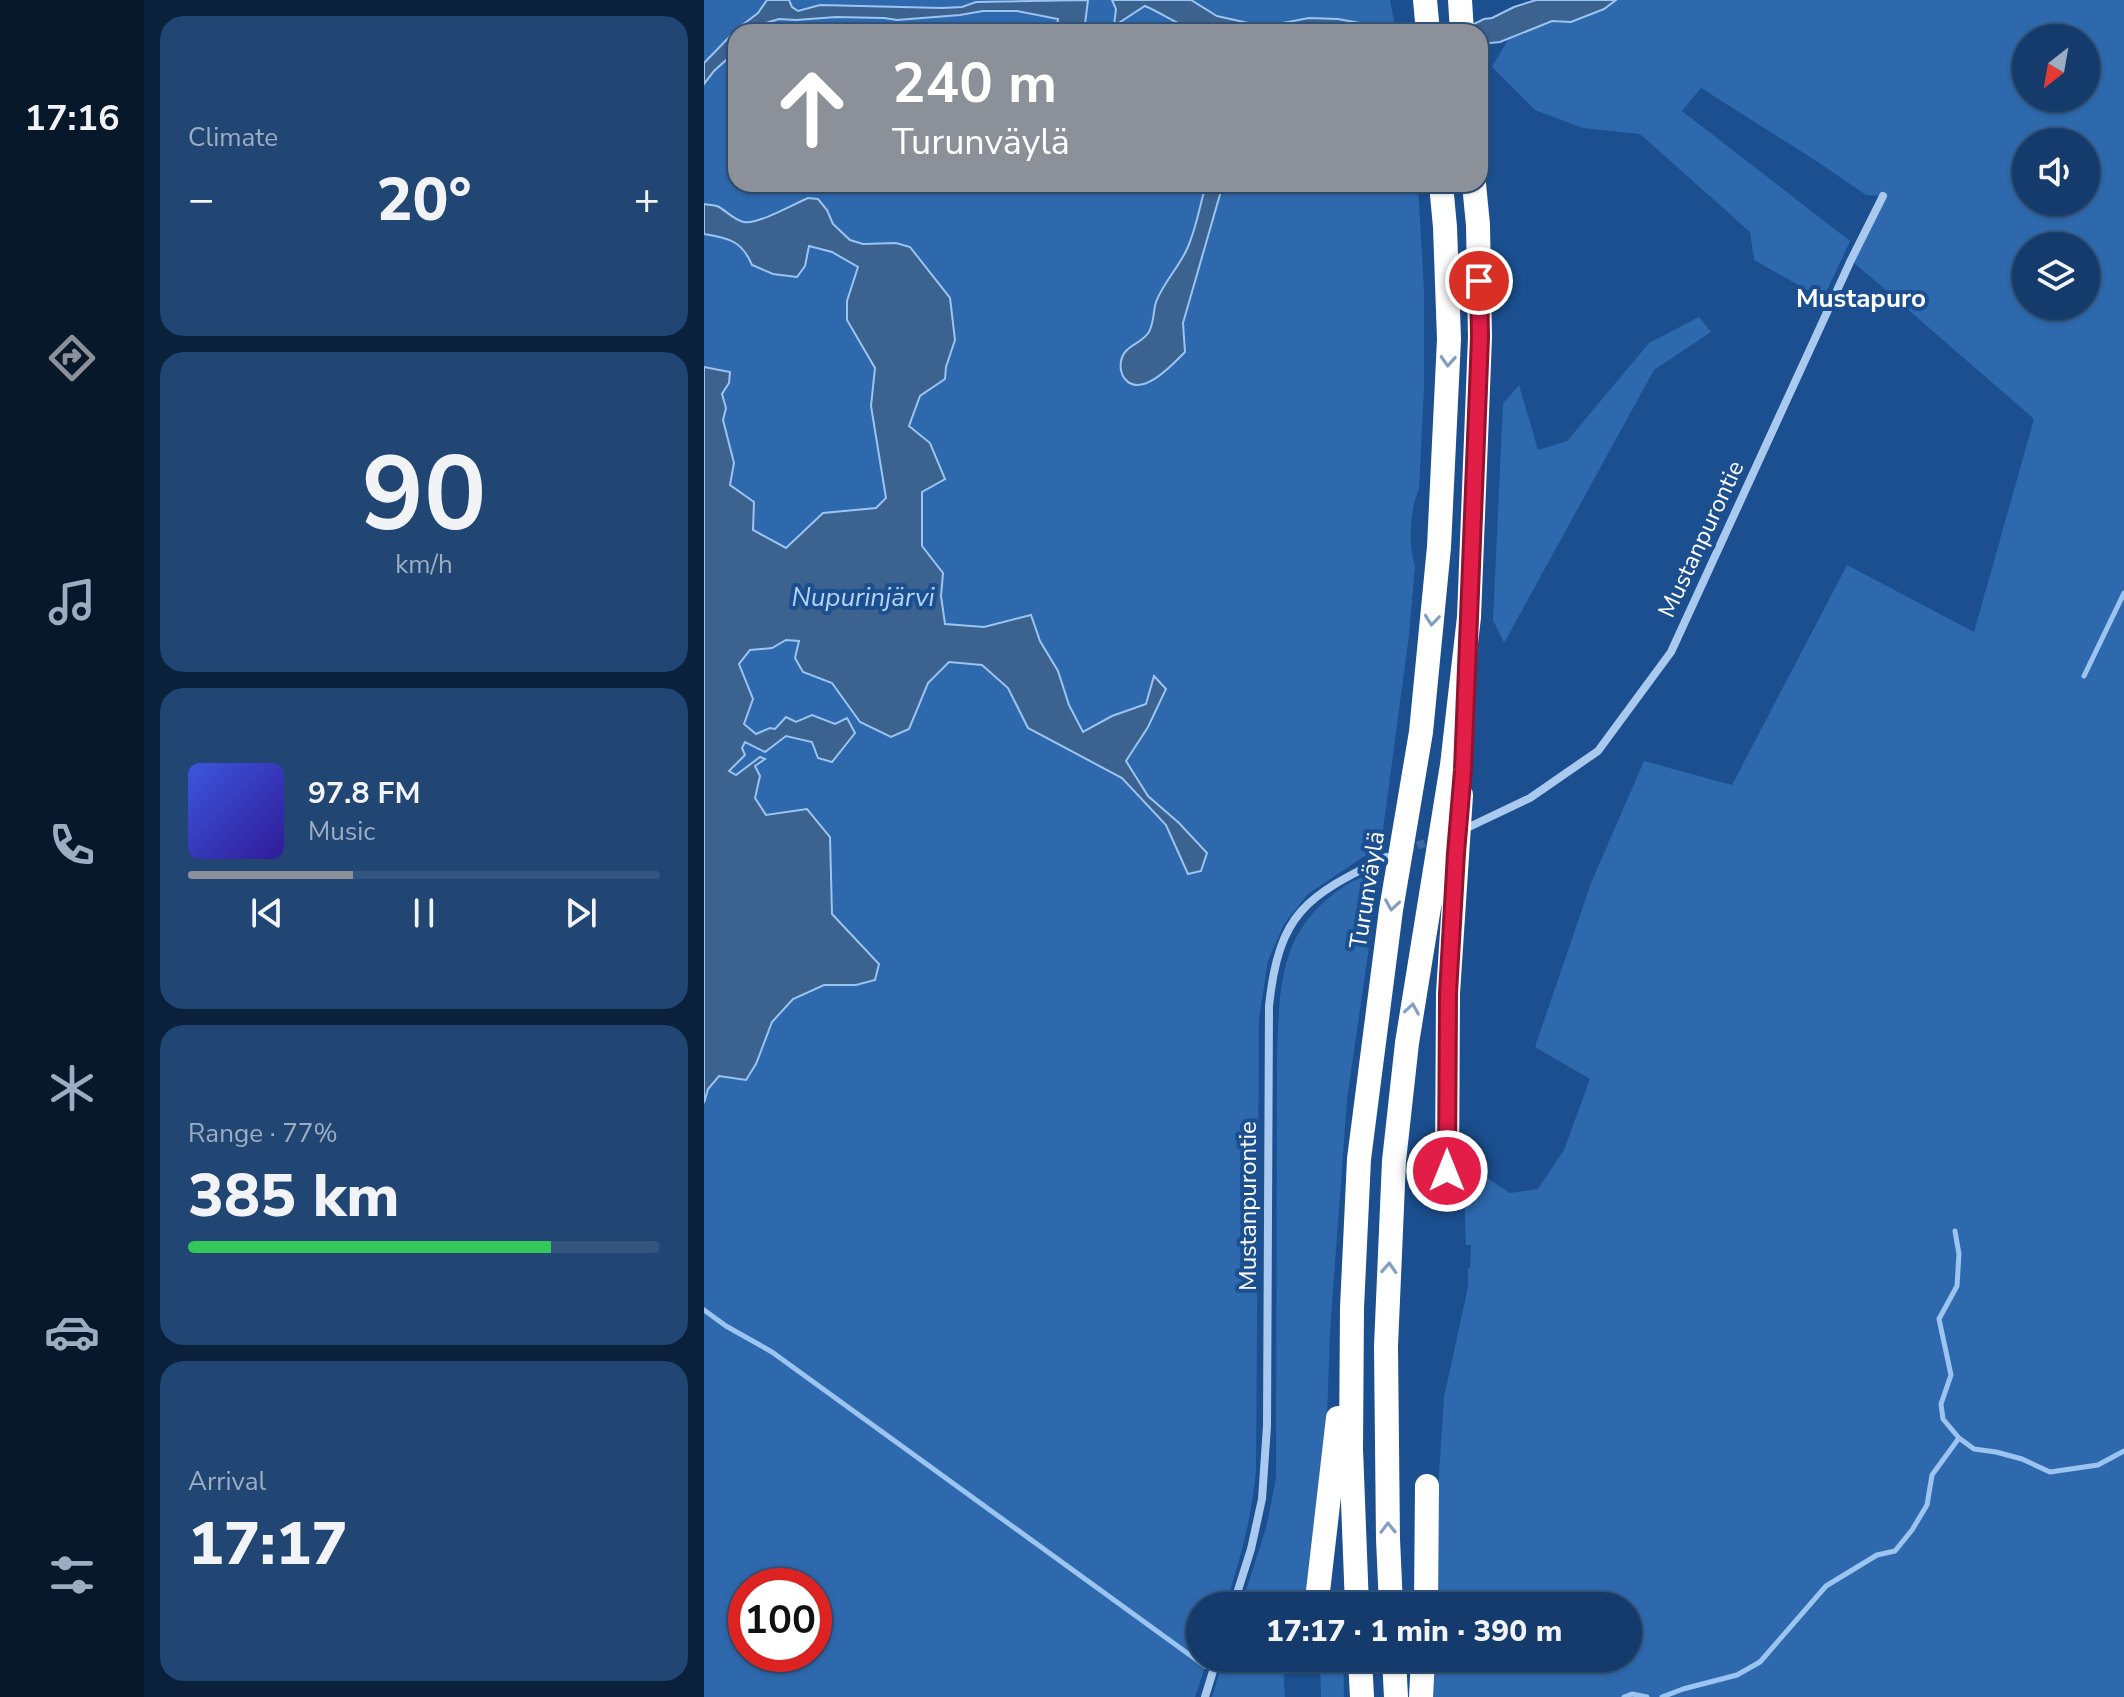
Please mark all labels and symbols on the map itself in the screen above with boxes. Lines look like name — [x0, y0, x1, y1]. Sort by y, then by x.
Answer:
north arrow — [2012, 24, 2100, 112]
pin — [1445, 247, 1513, 315]
district label: Mustapuro — [1796, 281, 1926, 316]
one-way arrow — [1439, 355, 1456, 368]
street label: Mustanpurontie — [1651, 455, 1751, 623]
water label: Nupurinjärvi — [791, 580, 935, 615]
one-way arrow — [1423, 614, 1440, 627]
street label: Turunväylä — [1342, 829, 1392, 951]
one-way arrow — [1384, 898, 1401, 912]
one-way arrow — [1403, 1003, 1420, 1016]
street label: Mustanpurontie — [1232, 1121, 1264, 1291]
position arrow — [1405, 1129, 1489, 1213]
one-way arrow — [1380, 1261, 1397, 1274]
one-way arrow — [1379, 1521, 1396, 1534]
speed limit sign: 100 — [728, 1568, 832, 1672]

